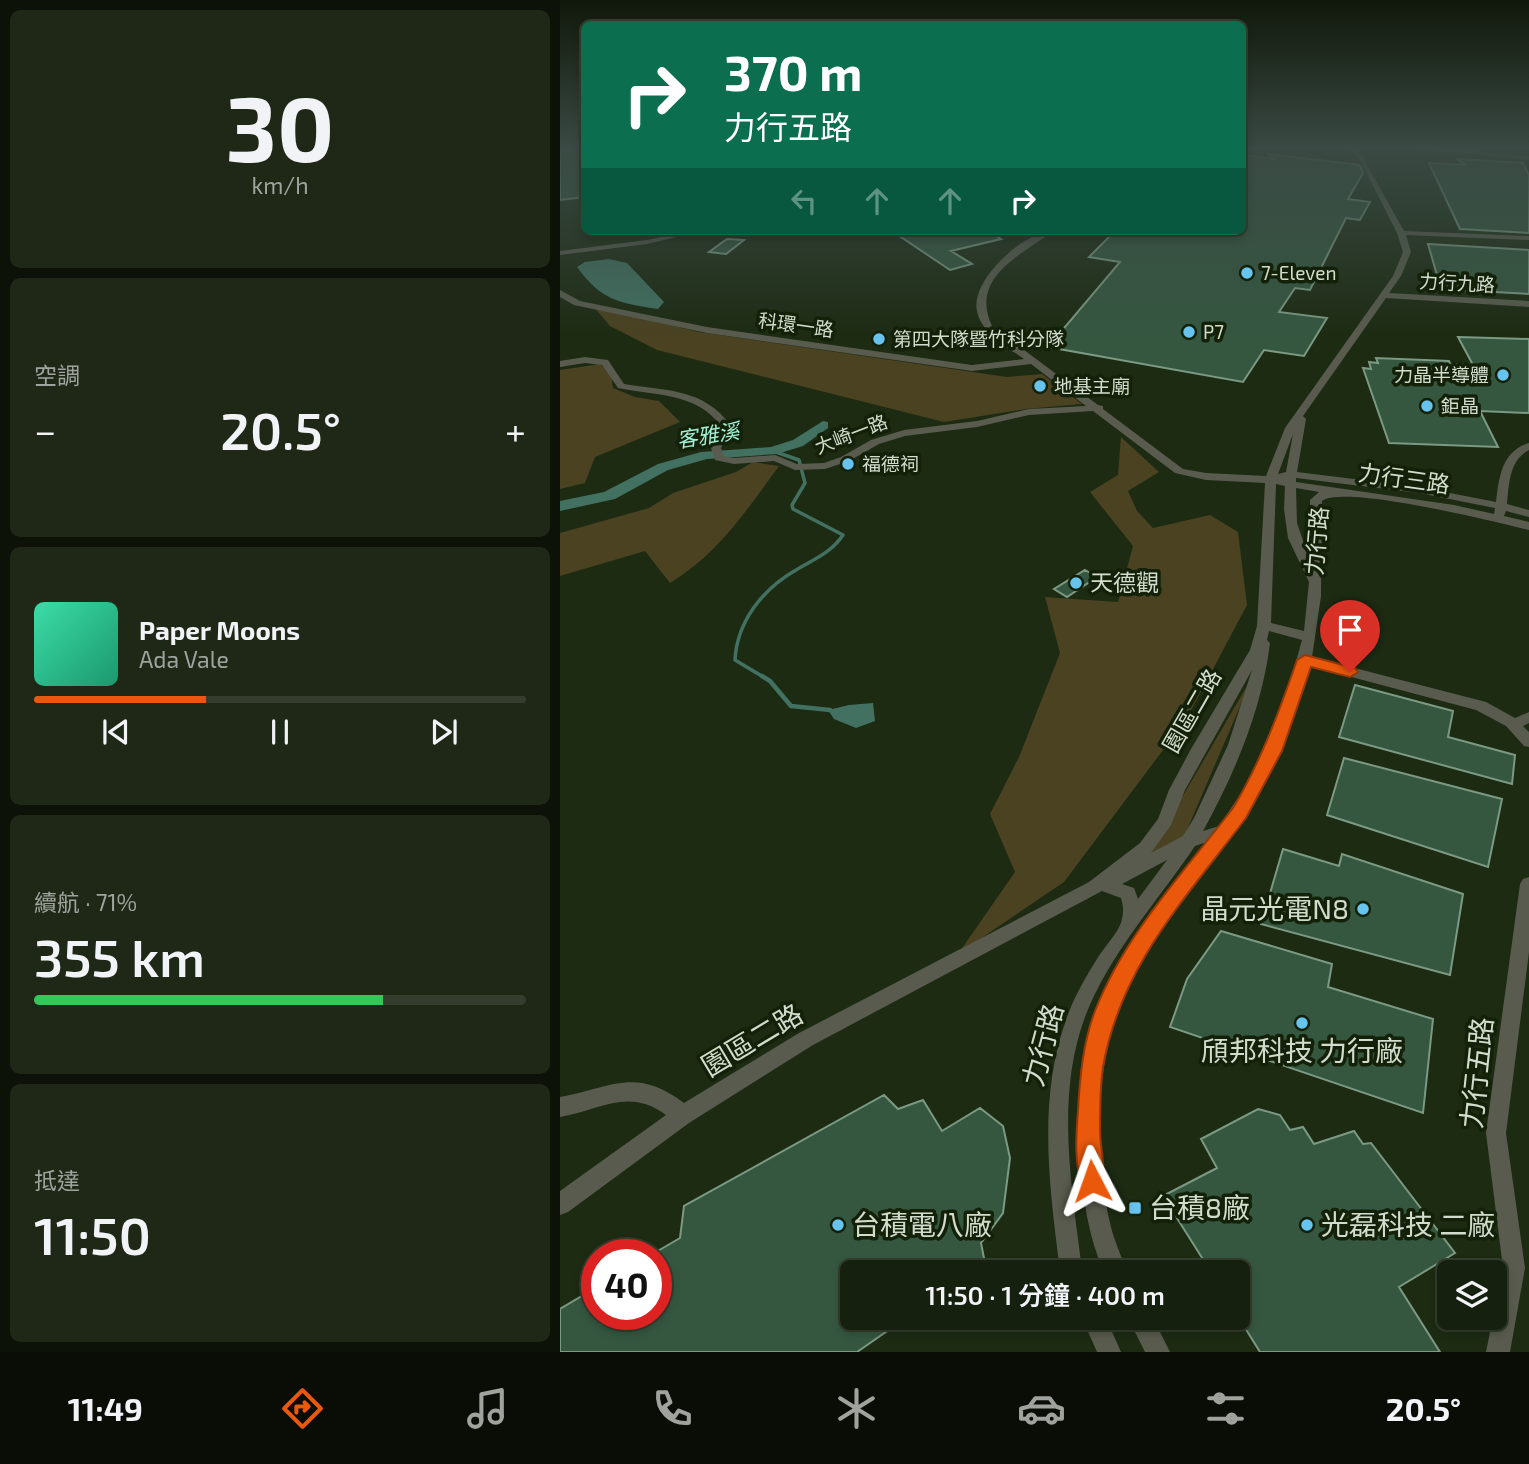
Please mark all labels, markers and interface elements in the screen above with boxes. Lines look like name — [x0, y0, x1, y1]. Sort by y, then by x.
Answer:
text: 370 m — [724, 42, 862, 101]
icon: right — [609, 49, 700, 140]
text: 30 — [225, 71, 335, 180]
text: 力行五路 — [724, 107, 852, 145]
text: km/h — [251, 171, 309, 199]
icon: left — [785, 182, 823, 220]
icon: ahead — [858, 182, 896, 220]
icon: ahead — [931, 182, 969, 220]
icon: right — [1004, 182, 1042, 220]
place label: 7-Eleven — [1261, 261, 1337, 284]
marker: 7-Eleven — [1239, 265, 1255, 281]
street label: 力行九路 — [1418, 269, 1496, 296]
street label: 科環一路 — [757, 308, 835, 341]
place label: P7 — [1203, 320, 1224, 343]
marker: P7 — [1181, 324, 1197, 340]
place label: 第四大隊暨竹科分隊 — [893, 327, 1064, 350]
marker: 第四大隊暨竹科分隊 — [871, 331, 887, 347]
text: 空調 — [34, 361, 80, 389]
place label: 力晶半導體 — [1394, 363, 1489, 386]
marker: 力晶半導體 — [1495, 367, 1511, 383]
place label: 地基主廟 — [1054, 374, 1130, 397]
marker: 地基主廟 — [1032, 378, 1048, 394]
place label: 鉅晶 — [1441, 394, 1479, 417]
text: 20.5° — [220, 398, 341, 460]
marker: 鉅晶 — [1419, 398, 1435, 414]
text: − — [34, 407, 56, 453]
text: + — [505, 407, 526, 453]
street label: 大崎一路 — [811, 409, 890, 458]
water label: 客雅溪 — [675, 417, 744, 452]
place label: 福德祠 — [862, 452, 919, 475]
marker: 福德祠 — [840, 456, 856, 472]
street label: 力行三路 — [1357, 458, 1452, 498]
street label: 力行路 — [1299, 505, 1333, 577]
place label: 天德觀 — [1090, 568, 1159, 596]
marker: 天德觀 — [1068, 575, 1084, 591]
pin — [1320, 600, 1380, 672]
icon: arrive — [1331, 611, 1369, 649]
text: Paper Moons — [139, 614, 300, 645]
text: Ada Vale — [139, 645, 229, 673]
street label: 園區二路 — [1156, 664, 1226, 757]
icon: previous — [97, 713, 135, 751]
icon: pause — [261, 713, 299, 751]
icon: next — [425, 713, 463, 751]
text: 續航 · 71% — [34, 888, 137, 916]
place label: 晶元光電N8 — [1200, 891, 1349, 925]
marker: 晶元光電N8 — [1355, 901, 1371, 917]
text: 355 km — [34, 925, 205, 987]
street label: 園區二路 — [695, 996, 808, 1083]
street label: 力行路 — [1015, 1000, 1069, 1090]
marker: 頎邦科技 力行廠 — [1294, 1015, 1310, 1031]
street label: 力行五路 — [1453, 1015, 1499, 1130]
place label: 頎邦科技 力行廠 — [1201, 1033, 1403, 1067]
position arrow — [1055, 1144, 1129, 1218]
text: 抵達 — [34, 1166, 80, 1194]
place label: 台積8廠 — [1149, 1190, 1250, 1224]
marker: 台積8廠 — [1127, 1200, 1143, 1216]
text: 11:50 — [34, 1203, 151, 1265]
place label: 台積電八廠 — [852, 1207, 992, 1241]
place label: 光磊科技 二廠 — [1321, 1207, 1495, 1241]
marker: 台積電八廠 — [830, 1217, 846, 1233]
marker: 光磊科技 二廠 — [1299, 1217, 1315, 1233]
speed limit sign: 40 — [581, 1239, 672, 1330]
map controls — [1437, 1260, 1507, 1330]
button: layers — [1437, 1260, 1507, 1330]
text: 11:50 · 1 分鐘 · 400 m — [925, 1279, 1165, 1310]
icon: directions — [278, 1384, 327, 1433]
icon: music — [463, 1384, 512, 1433]
icon: phone — [648, 1384, 697, 1433]
icon: climate — [832, 1384, 881, 1433]
icon: car — [1017, 1384, 1066, 1433]
icon: filters — [1201, 1384, 1250, 1433]
text: 11:49 — [68, 1389, 143, 1427]
text: 20.5° — [1386, 1389, 1461, 1427]

